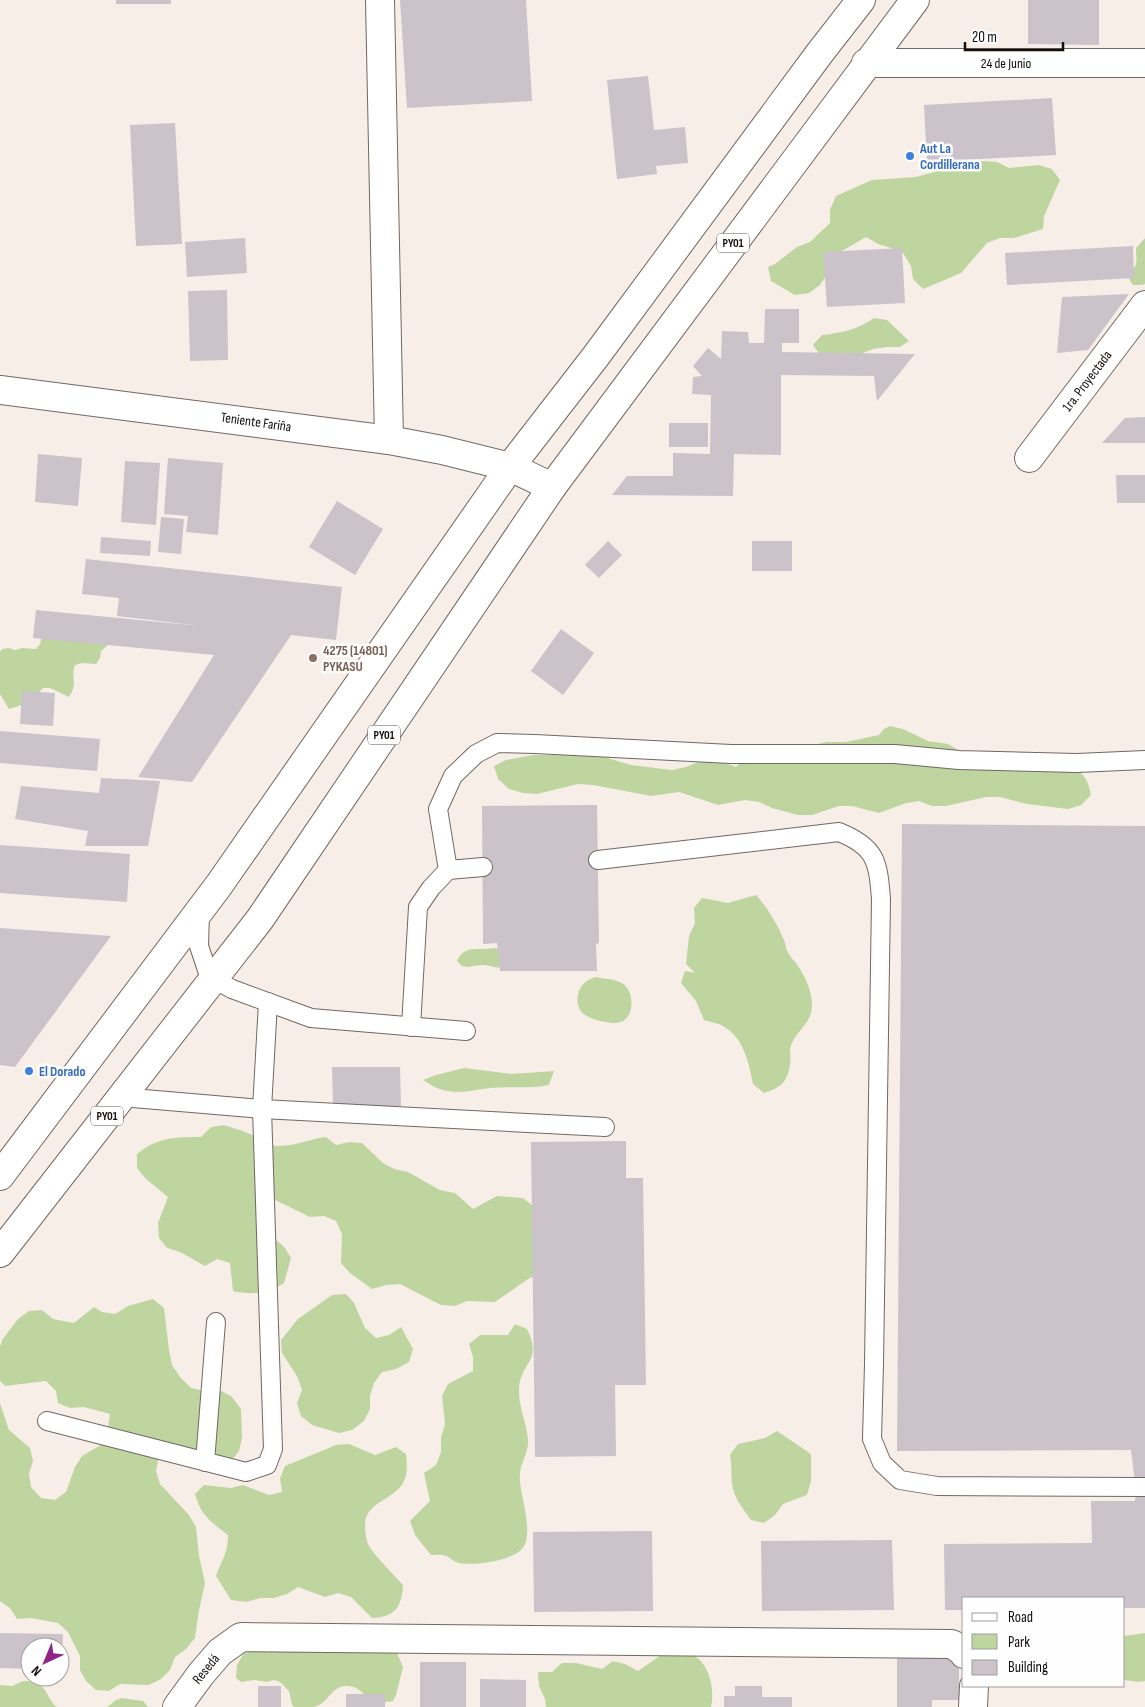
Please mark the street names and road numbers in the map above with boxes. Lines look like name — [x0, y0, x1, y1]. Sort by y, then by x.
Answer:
street label: 24 de Junio — [981, 55, 1031, 72]
road number: PY01 — [717, 234, 749, 252]
street label: 1ra. Proyectada — [1059, 347, 1115, 415]
street label: Teniente Fariña — [220, 409, 292, 435]
road number: PY01 — [368, 726, 400, 744]
road number: PY01 — [91, 1106, 123, 1126]
street label: Resedá — [189, 1651, 223, 1687]

